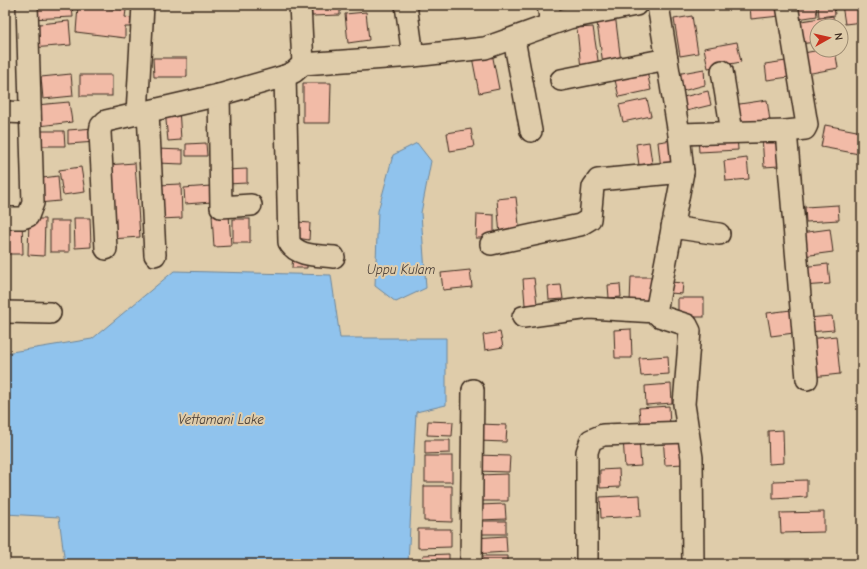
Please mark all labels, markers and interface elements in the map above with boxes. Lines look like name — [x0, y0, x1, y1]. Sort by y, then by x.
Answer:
north arrow — [809, 18, 849, 58]
text: N — [831, 32, 845, 41]
water label: Uppu Kulam — [367, 262, 435, 277]
water label: Vettamani Lake — [178, 412, 264, 427]

